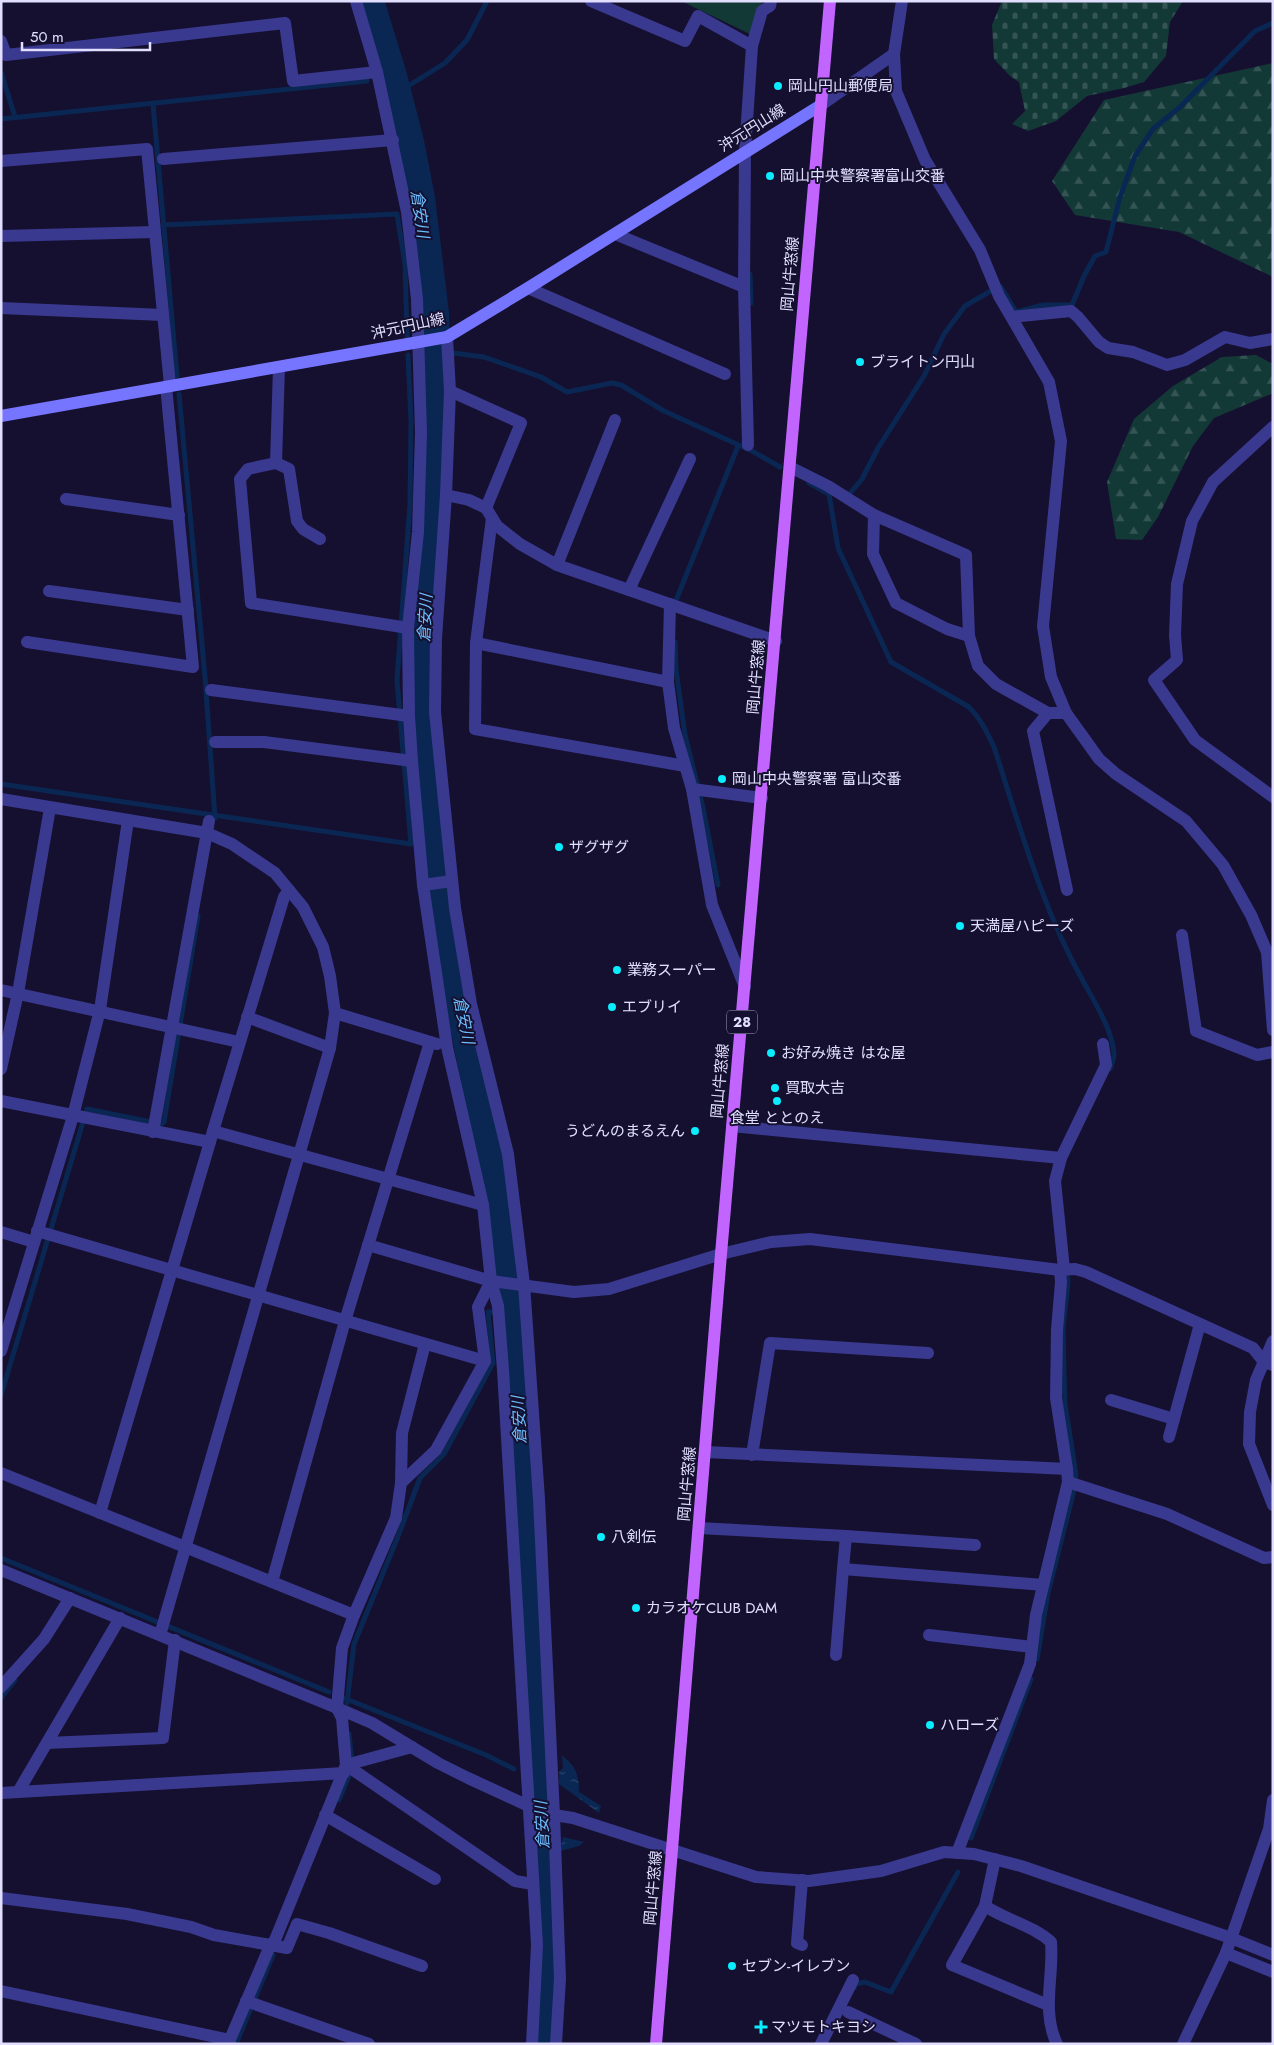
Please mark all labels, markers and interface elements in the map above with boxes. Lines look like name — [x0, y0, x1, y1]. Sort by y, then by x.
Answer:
scale bar — [22, 20, 150, 52]
text: 50 m — [30, 26, 64, 48]
place label: 岡山円山郵便局 — [788, 75, 893, 97]
marker: 岡山円山郵便局 — [772, 80, 784, 92]
street label: 沖元円山線 — [714, 99, 790, 157]
place label: 岡山中央警察署富山交番 — [780, 165, 945, 187]
marker: 岡山中央警察署富山交番 — [764, 170, 776, 182]
water label: 倉安川 — [405, 189, 435, 241]
street label: 岡山牛窓線 — [776, 236, 804, 312]
street label: 沖元円山線 — [369, 307, 447, 345]
place label: ブライトン円山 — [870, 351, 975, 373]
marker: ブライトン円山 — [854, 356, 866, 368]
water label: 倉安川 — [412, 591, 438, 643]
street label: 岡山牛窓線 — [742, 639, 770, 715]
place label: 岡山中央警察署 富山交番 — [732, 768, 902, 790]
marker: 岡山中央警察署 富山交番 — [716, 773, 728, 785]
place label: ザグザグ — [569, 836, 629, 858]
marker: ザグザグ — [553, 841, 565, 853]
place label: 天満屋ハピーズ — [970, 915, 1074, 937]
marker: 天満屋ハピーズ — [954, 920, 966, 932]
place label: 業務スーパー — [627, 959, 717, 981]
marker: 業務スーパー — [611, 964, 623, 976]
water label: 倉安川 — [448, 994, 480, 1048]
place label: エブリイ — [622, 996, 682, 1018]
marker: エブリイ — [606, 1001, 618, 1013]
road number: 28 — [727, 1010, 757, 1034]
place label: お好み焼き はな屋 — [781, 1042, 906, 1064]
street label: 岡山牛窓線 — [706, 1043, 734, 1119]
marker: お好み焼き はな屋 — [765, 1047, 777, 1059]
place label: 買取大吉 — [785, 1077, 845, 1099]
marker: 買取大吉 — [769, 1082, 781, 1094]
marker: 食堂 ととのえ — [771, 1095, 783, 1107]
place label: 食堂 ととのえ — [730, 1107, 824, 1129]
place label: うどんのまるえん — [565, 1120, 685, 1142]
marker: うどんのまるえん — [689, 1125, 701, 1137]
water label: 倉安川 — [506, 1393, 532, 1445]
street label: 岡山牛窓線 — [673, 1446, 701, 1522]
place label: 八剣伝 — [611, 1526, 656, 1548]
marker: 八剣伝 — [595, 1531, 607, 1543]
place label: カラオケCLUB DAM — [646, 1597, 777, 1619]
marker: カラオケCLUB DAM — [630, 1602, 642, 1614]
place label: ハローズ — [940, 1714, 999, 1736]
marker: ハローズ — [924, 1719, 936, 1731]
water label: 倉安川 — [529, 1798, 555, 1850]
street label: 岡山牛窓線 — [639, 1850, 667, 1926]
place label: セブン-イレブン — [742, 1955, 850, 1977]
marker: セブン-イレブン — [726, 1960, 738, 1972]
place label: マツモトキヨシ — [771, 2016, 876, 2038]
marker: マツモトキヨシ — [755, 2021, 767, 2033]

